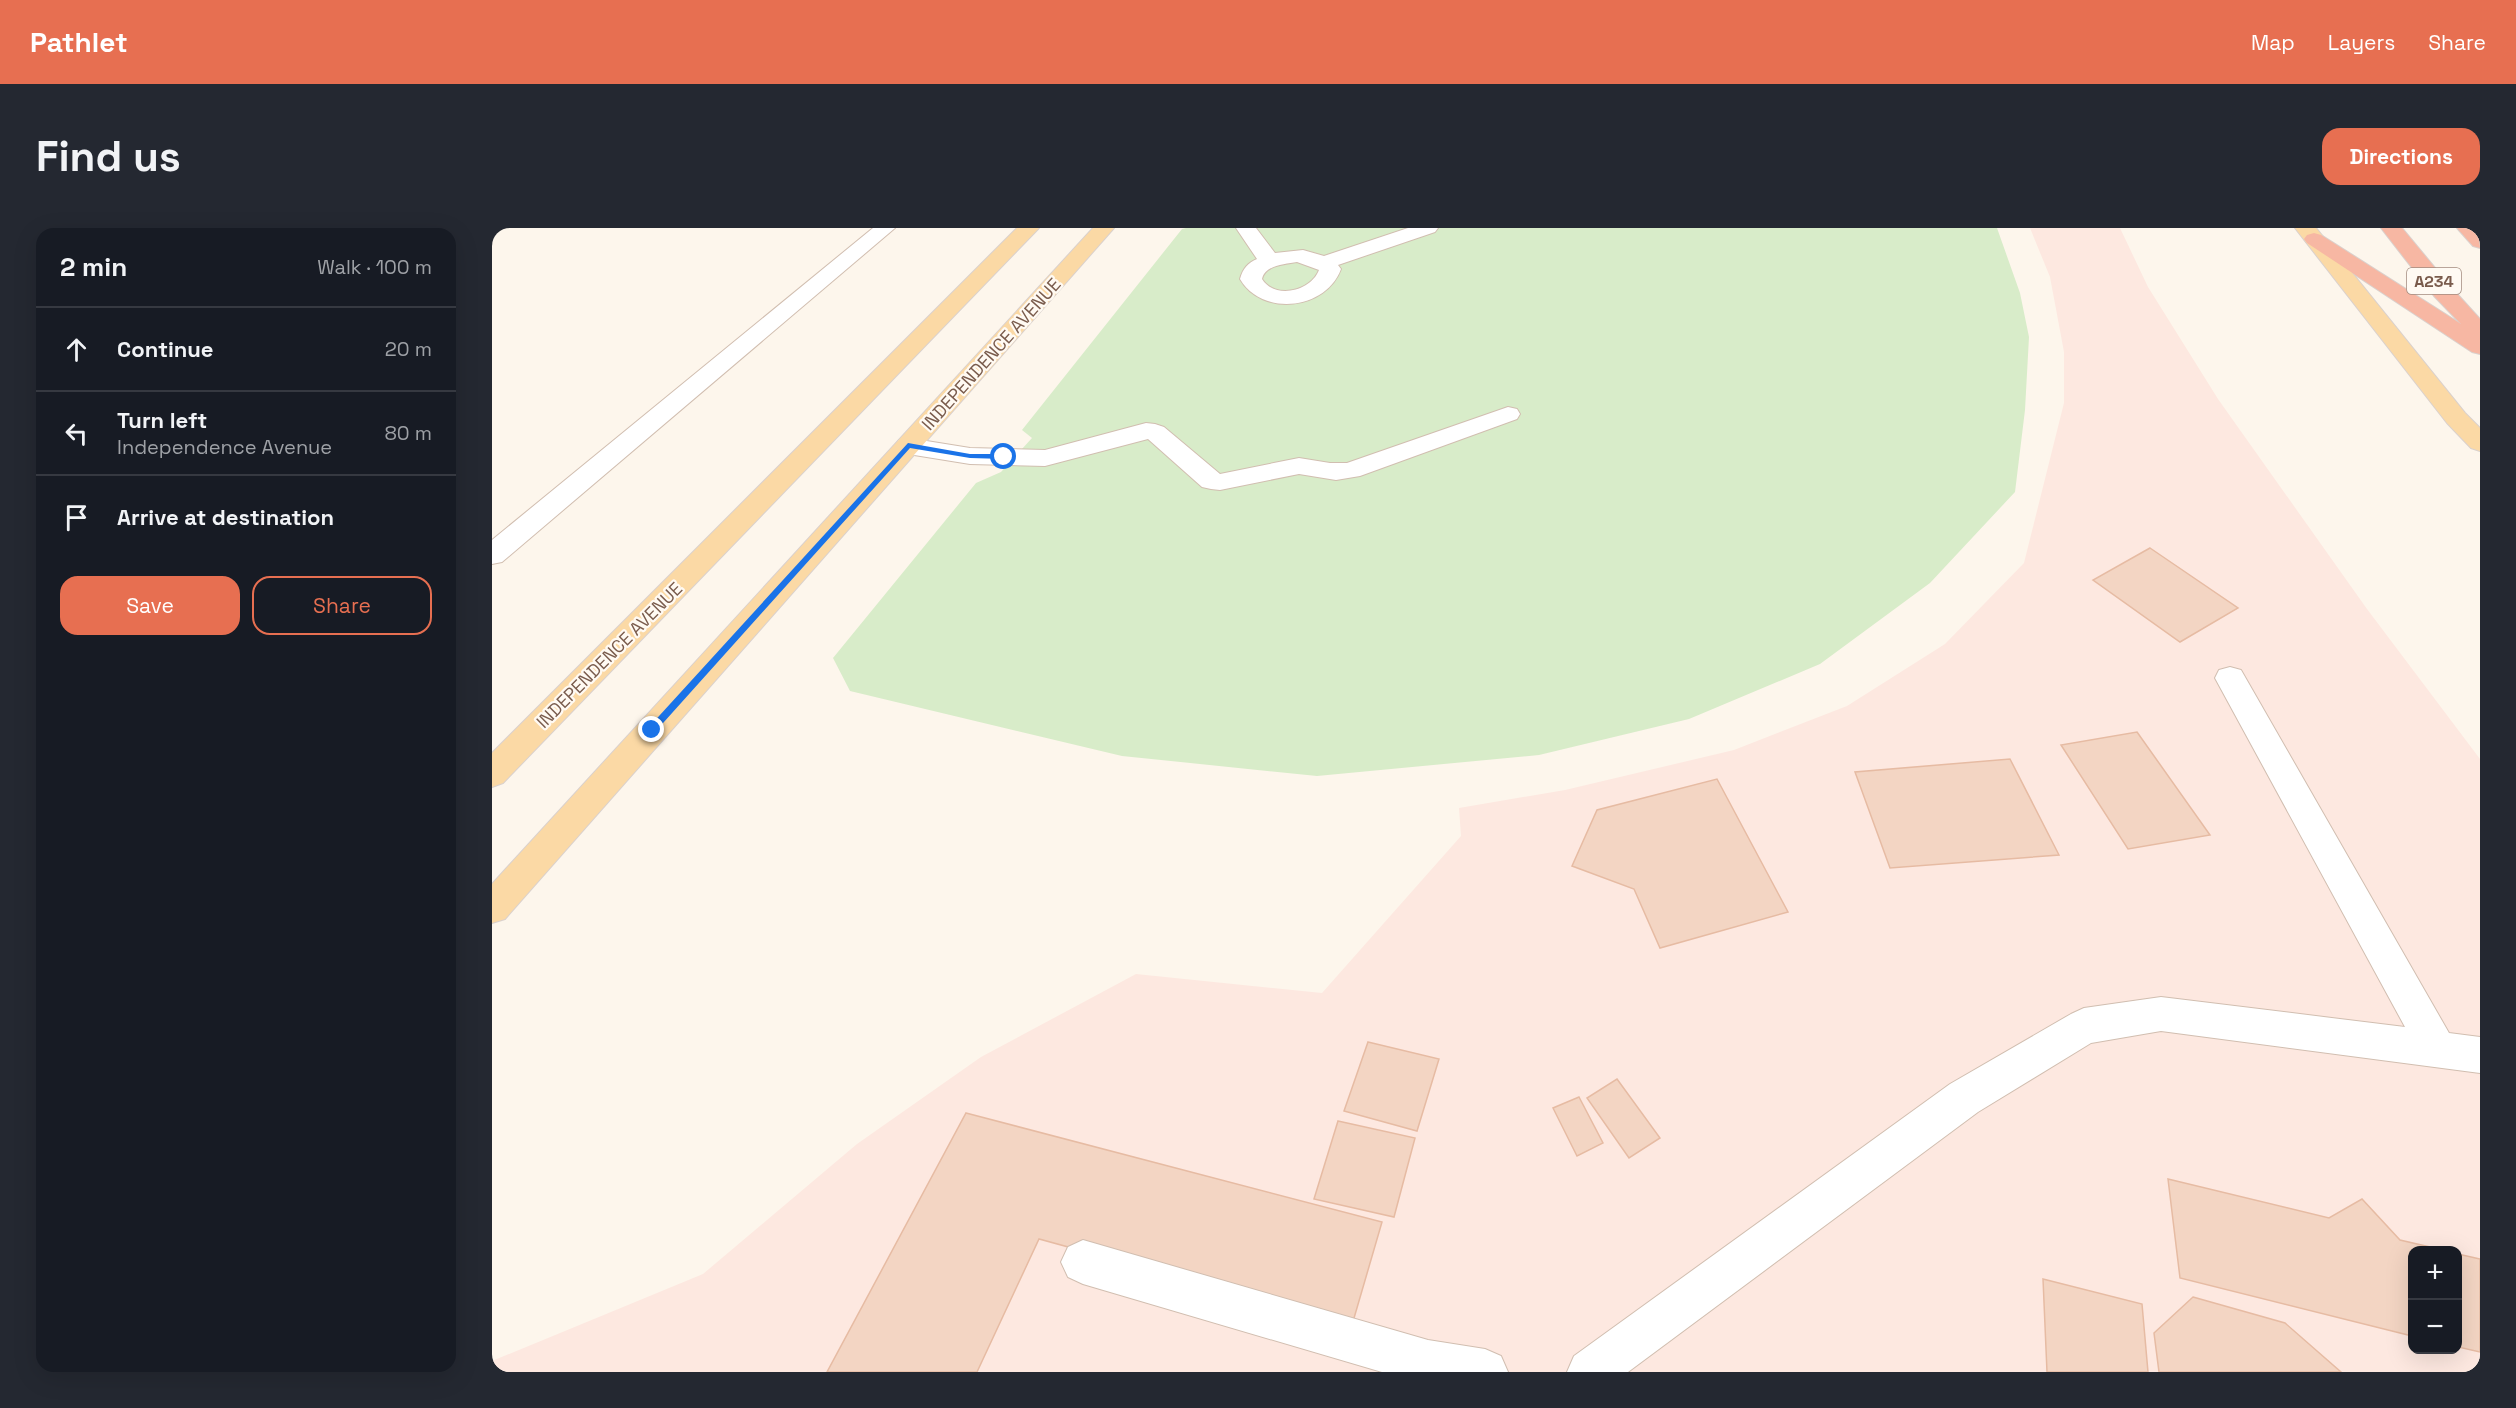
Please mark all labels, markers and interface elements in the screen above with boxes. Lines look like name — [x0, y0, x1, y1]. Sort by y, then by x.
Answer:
text: Pathlet — [30, 24, 128, 60]
text: Map — [2251, 29, 2295, 56]
text: Layers — [2328, 29, 2395, 56]
text: Share — [2428, 29, 2486, 56]
button: Directions — [2322, 128, 2480, 185]
text: Find us — [36, 130, 181, 183]
text: 2 min — [60, 250, 127, 284]
text: Walk · 100 m — [317, 254, 432, 280]
road number: A234 — [2407, 268, 2461, 294]
street label: INDEPENDENCE AVENUE — [916, 273, 1066, 435]
icon: ahead — [60, 333, 93, 366]
text: Continue — [117, 335, 213, 363]
text: 20 m — [385, 336, 432, 362]
text: Turn left — [117, 406, 207, 434]
icon: left — [60, 417, 93, 450]
text: 80 m — [384, 420, 432, 446]
text: Independence Avenue — [117, 434, 332, 460]
route start — [990, 443, 1016, 469]
icon: arrive — [60, 501, 93, 534]
text: Arrive at destination — [117, 503, 334, 531]
button: Save — [60, 576, 240, 635]
button: Share — [252, 576, 432, 635]
street label: INDEPENDENCE AVENUE — [531, 577, 687, 733]
route end — [638, 716, 664, 742]
map controls — [2408, 1246, 2462, 1354]
button: + — [2408, 1246, 2462, 1300]
button: − — [2408, 1300, 2462, 1354]

